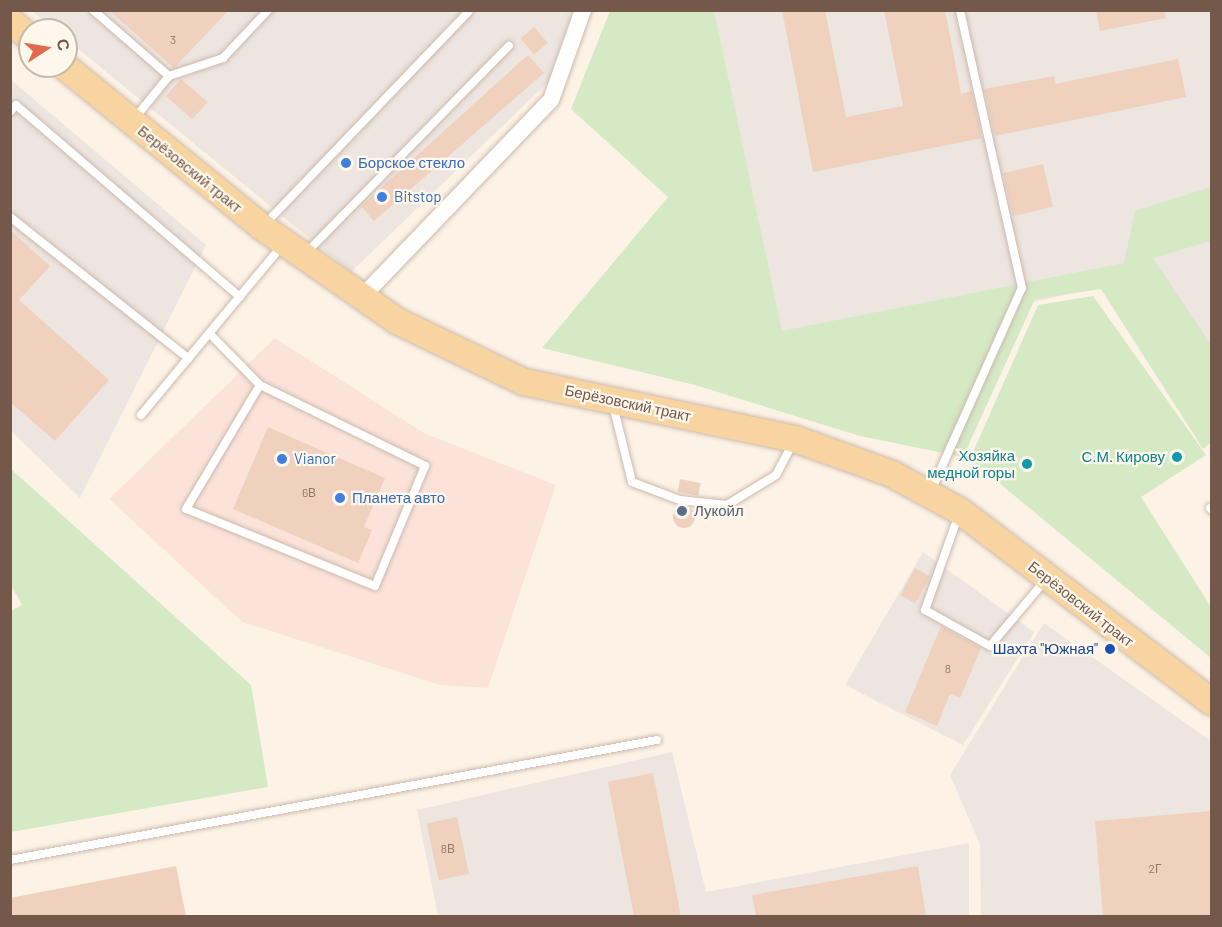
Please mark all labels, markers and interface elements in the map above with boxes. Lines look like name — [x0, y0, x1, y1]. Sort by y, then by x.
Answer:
north arrow — [18, 18, 78, 78]
house number: 3 — [170, 33, 176, 47]
text: С — [54, 37, 75, 52]
street label: Берёзовский тракт — [134, 122, 246, 216]
place label: Борское стекло — [358, 154, 465, 172]
marker: Борское стекло — [339, 156, 353, 170]
place label: Bitstop — [394, 188, 442, 206]
marker: Bitstop — [375, 190, 389, 204]
street label: Берёзовский тракт — [563, 381, 693, 425]
place label: Хозяйка медной горы — [927, 446, 1015, 481]
place label: С.М. Кирову — [1081, 448, 1165, 466]
place label: Vianor — [294, 450, 336, 468]
marker: С.М. Кирову — [1170, 450, 1184, 464]
marker: Vianor — [275, 452, 289, 466]
marker: Хозяйка медной горы — [1020, 457, 1034, 471]
house number: 6В — [302, 486, 316, 500]
place label: Планета авто — [352, 489, 445, 507]
marker: Планета авто — [333, 491, 347, 505]
place label: Лукойл — [694, 502, 744, 520]
marker: Лукойл — [675, 504, 689, 518]
street label: Берёзовский тракт — [1025, 557, 1137, 651]
place label: Шахта "Южная" — [993, 640, 1098, 658]
marker: Шахта "Южная" — [1103, 642, 1117, 656]
house number: 8 — [945, 662, 951, 676]
house number: 8В — [441, 842, 455, 856]
house number: 2Г — [1149, 862, 1161, 876]

